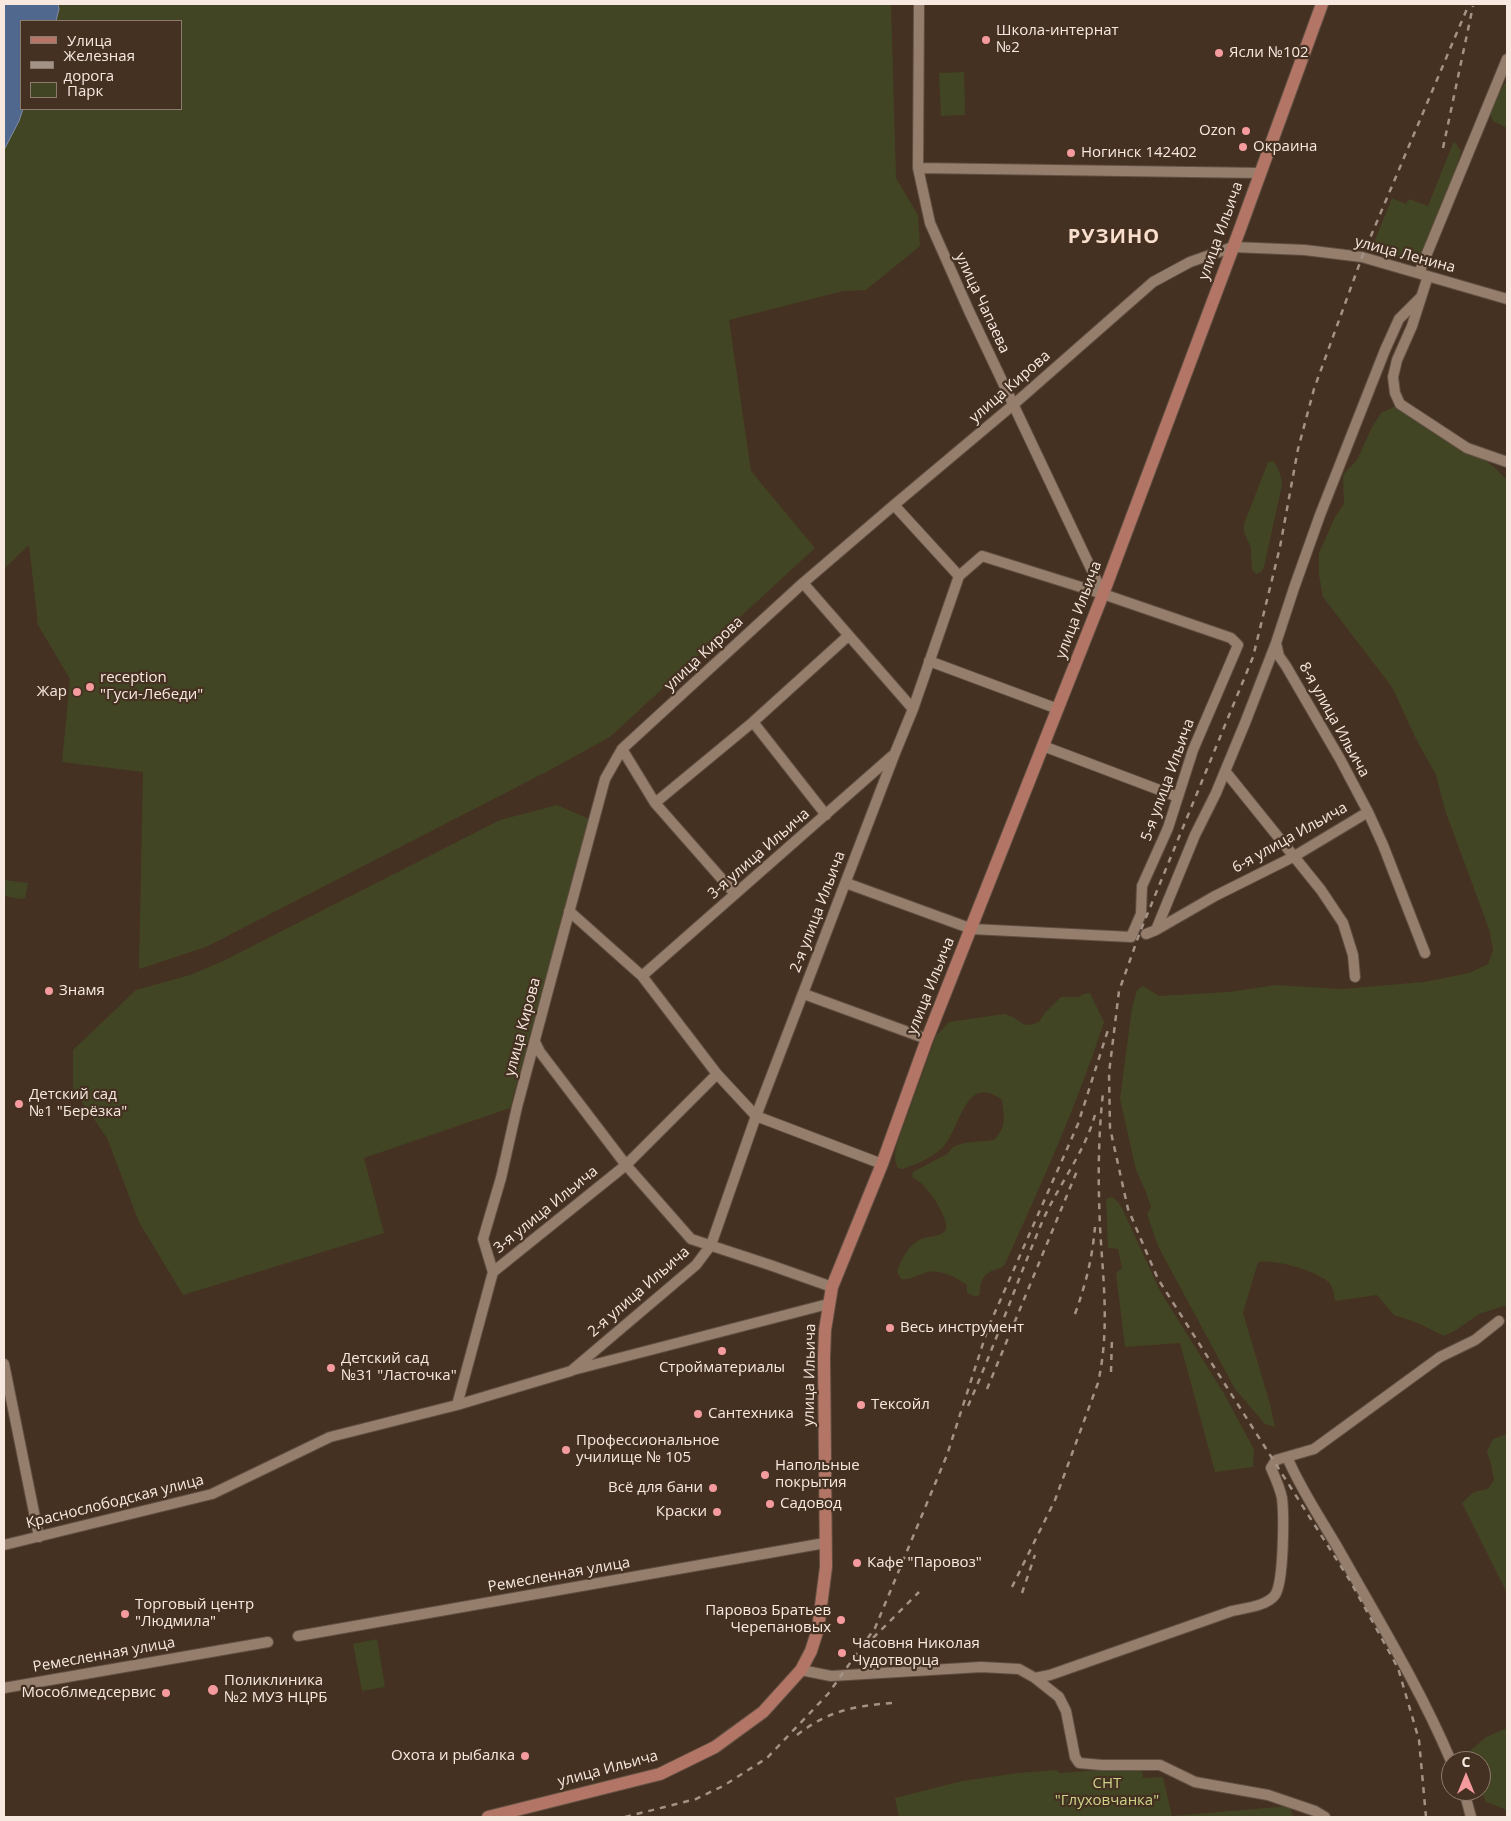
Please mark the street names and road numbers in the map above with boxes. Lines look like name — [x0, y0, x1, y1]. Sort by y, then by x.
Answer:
street label: улица Ильича — [1195, 179, 1247, 283]
street label: улица Ленина — [1353, 233, 1457, 277]
street label: улица Чапаева — [951, 250, 1013, 356]
street label: улица Кирова — [966, 347, 1054, 427]
street label: улица Ильича — [1052, 559, 1106, 661]
street label: улица Кирова — [661, 613, 747, 695]
street label: 8-я улица Ильича — [1295, 659, 1373, 781]
street label: 5-я улица Ильича — [1138, 716, 1198, 844]
street label: 6-я улица Ильича — [1229, 799, 1351, 877]
street label: 3-я улица Ильича — [705, 805, 813, 903]
street label: 2-я улица Ильича — [787, 849, 849, 975]
street label: улица Ильича — [903, 935, 959, 1037]
street label: улица Кирова — [501, 976, 545, 1078]
street label: 3-я улица Ильича — [490, 1163, 602, 1257]
street label: 2-я улица Ильича — [585, 1243, 693, 1341]
street label: улица Ильича — [800, 1323, 820, 1427]
street label: Краснослободская улица — [24, 1471, 206, 1533]
street label: Ремесленная улица — [487, 1554, 631, 1596]
street label: Ремесленная улица — [32, 1634, 176, 1676]
street label: улица Ильича — [556, 1747, 660, 1791]

